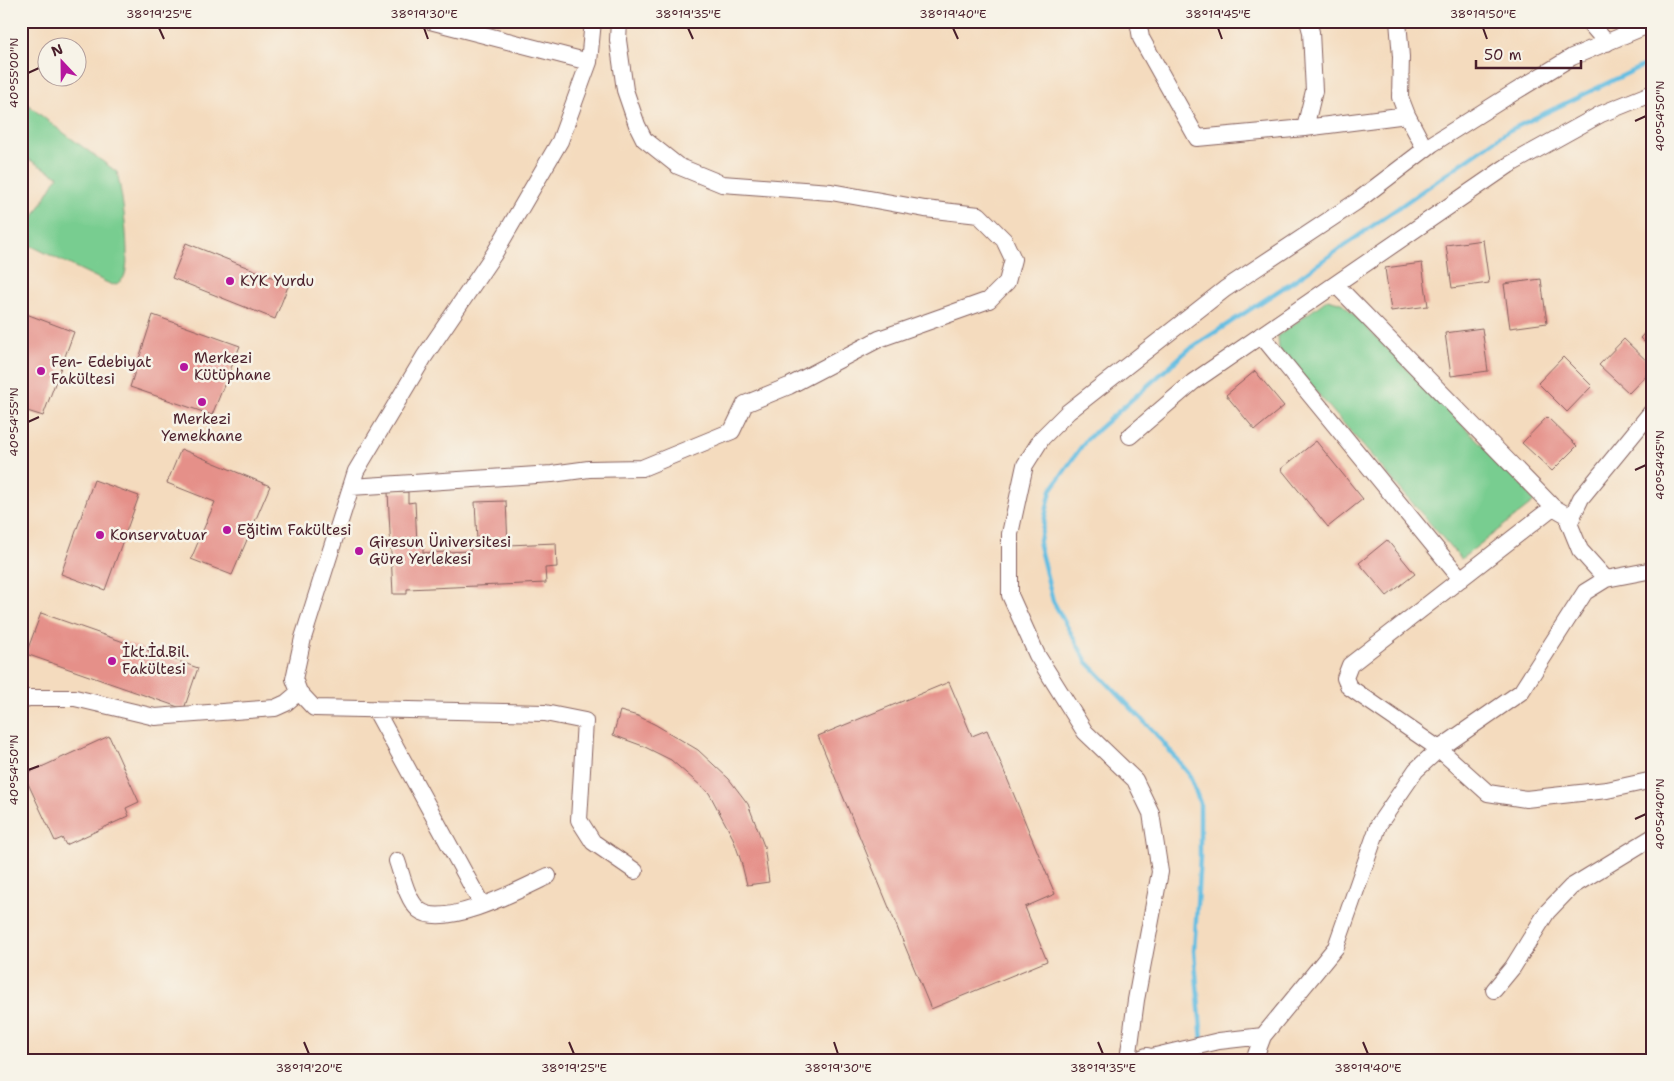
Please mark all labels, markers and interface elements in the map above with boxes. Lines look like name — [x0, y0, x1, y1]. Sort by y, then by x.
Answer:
text: 38°19'25"E — [126, 6, 192, 22]
text: 38°19'30"E — [390, 6, 458, 22]
text: 38°19'35"E — [655, 6, 721, 22]
text: 38°19'40"E — [919, 6, 987, 22]
text: 38°19'45"E — [1185, 6, 1251, 22]
text: 38°19'50"E — [1450, 6, 1516, 22]
text: 40°55'00"N — [6, 38, 22, 108]
north arrow — [38, 38, 88, 88]
scale bar — [1476, 38, 1582, 70]
text: N — [49, 40, 66, 60]
text: 50 m — [1484, 45, 1522, 65]
text: 40°54'50"N — [1652, 81, 1668, 151]
place label: KYK Yurdu — [240, 271, 314, 291]
marker: KYK Yurdu — [224, 275, 236, 287]
place label: Merkezi Kütüphane — [194, 348, 271, 385]
place label: Fen- Edebiyat Fakültesi — [51, 352, 151, 389]
marker: Merkezi Kütüphane — [178, 361, 190, 373]
marker: Fen- Edebiyat Fakültesi — [35, 365, 47, 377]
text: 40°54'55"N — [6, 387, 22, 457]
marker: Merkezi Yemekhane — [196, 396, 208, 408]
place label: Merkezi Yemekhane — [161, 409, 243, 446]
text: 40°54'45"N — [1652, 430, 1668, 500]
place label: Eğitim Fakültesi — [237, 520, 352, 540]
marker: Eğitim Fakültesi — [221, 524, 233, 536]
place label: Konservatuar — [110, 525, 207, 545]
marker: Konservatuar — [94, 529, 106, 541]
place label: Giresun Üniversitesi Güre Yerlekesi — [369, 532, 511, 569]
marker: Giresun Üniversitesi Güre Yerlekesi — [353, 545, 365, 557]
place label: İkt.İd.Bil. Fakültesi — [122, 642, 190, 679]
marker: İkt.İd.Bil. Fakültesi — [106, 655, 118, 667]
text: 40°54'50"N — [6, 735, 22, 805]
text: 40°54'40"N — [1652, 778, 1668, 850]
text: 38°19'20"E — [275, 1060, 343, 1076]
text: 38°19'25"E — [541, 1060, 607, 1076]
text: 38°19'30"E — [804, 1060, 872, 1076]
text: 38°19'35"E — [1070, 1060, 1136, 1076]
text: 38°19'40"E — [1334, 1060, 1402, 1076]

